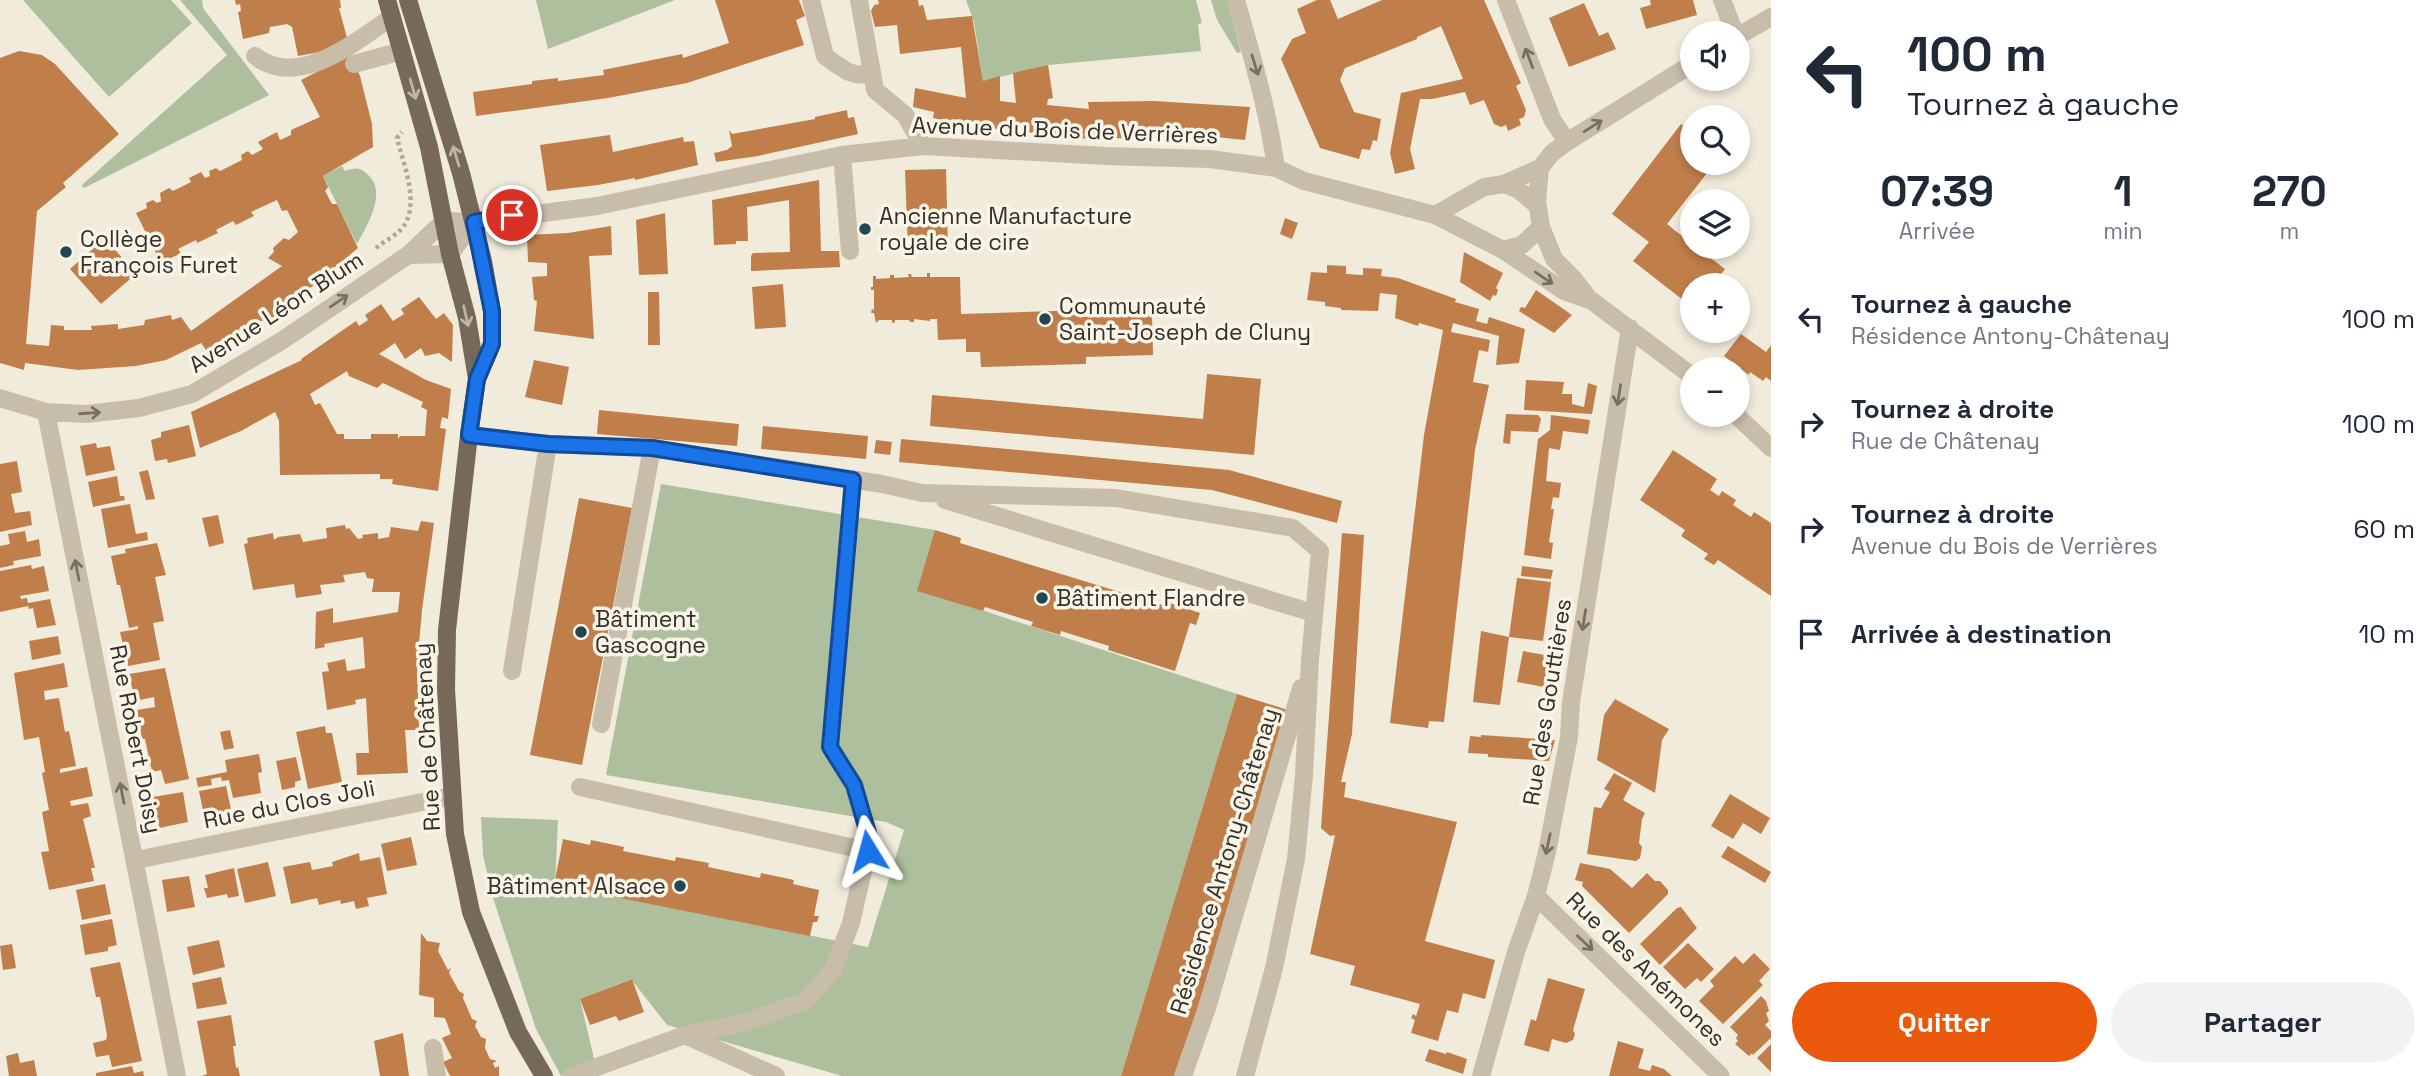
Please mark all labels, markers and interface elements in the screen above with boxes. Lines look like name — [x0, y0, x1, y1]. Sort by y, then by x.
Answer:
map controls — [1680, 21, 1750, 427]
button: sound — [1680, 21, 1750, 91]
text: 100 m — [1907, 23, 2047, 85]
icon: left — [1792, 28, 1883, 119]
one-way arrow — [1521, 47, 1534, 69]
one-way arrow — [1250, 54, 1263, 76]
one-way arrow — [407, 78, 420, 100]
text: Tournez à gauche — [1907, 84, 2179, 124]
button: search — [1680, 105, 1750, 175]
street label: Avenue du Bois de Verrières — [911, 110, 1219, 150]
one-way arrow — [1582, 118, 1602, 132]
one-way arrow — [449, 145, 462, 167]
text: 07:39 — [1880, 165, 1994, 218]
text: 1 — [2113, 165, 2132, 218]
text: 270 — [2252, 165, 2327, 218]
pin — [482, 185, 542, 245]
button: layers — [1680, 189, 1750, 259]
icon: arrive — [493, 196, 531, 234]
place label: Ancienne Manufacture royale de cire — [879, 201, 1132, 257]
text: Arrivée — [1899, 216, 1975, 246]
text: min — [2103, 216, 2143, 246]
text: m — [2279, 216, 2299, 246]
marker: Ancienne Manufacture royale de cire — [857, 221, 873, 237]
place label: Collège François Furet — [80, 224, 238, 280]
marker: Collège François Furet — [58, 244, 74, 260]
street label: Avenue Léon Blum — [183, 244, 369, 380]
one-way arrow — [1534, 271, 1554, 285]
button: + — [1680, 273, 1750, 343]
text: Tournez à gauche — [1851, 287, 2072, 321]
place label: Communauté Saint-Joseph de Cluny — [1059, 291, 1311, 347]
one-way arrow — [329, 294, 349, 308]
icon: left — [1792, 300, 1830, 338]
text: 100 m — [2342, 302, 2415, 336]
one-way arrow — [460, 304, 473, 327]
marker: Communauté Saint-Joseph de Cluny — [1037, 311, 1053, 327]
text: Résidence Antony-Châtenay — [1851, 321, 2170, 351]
button: − — [1680, 357, 1750, 427]
one-way arrow — [1613, 383, 1626, 406]
text: Tournez à droite — [1851, 392, 2054, 426]
icon: right — [1792, 405, 1830, 443]
one-way arrow — [79, 406, 101, 419]
text: 100 m — [2342, 407, 2415, 441]
text: Rue de Châtenay — [1851, 426, 2040, 456]
text: Tournez à droite — [1851, 497, 2054, 531]
icon: right — [1792, 510, 1830, 548]
text: 60 m — [2353, 512, 2415, 546]
text: Avenue du Bois de Verrières — [1851, 531, 2158, 561]
one-way arrow — [70, 559, 84, 582]
place label: Bâtiment Flandre — [1056, 583, 1246, 613]
marker: Bâtiment Flandre — [1034, 590, 1050, 606]
street label: Rue des Gouttières — [1516, 596, 1578, 808]
place label: Bâtiment Gascogne — [595, 604, 706, 660]
one-way arrow — [1577, 608, 1590, 631]
icon: arrive — [1792, 615, 1830, 653]
text: Arrivée à destination — [1851, 617, 2112, 651]
text: 10 m — [2358, 617, 2415, 651]
marker: Bâtiment Gascogne — [573, 624, 589, 640]
street label: Rue Robert Doisy — [103, 642, 169, 836]
street label: Rue de Châtenay — [407, 642, 447, 832]
street label: Résidence Antony-Châtenay — [1163, 704, 1285, 1018]
street label: Rue du Clos Joli — [201, 773, 377, 835]
one-way arrow — [115, 782, 129, 805]
position arrow — [831, 814, 905, 888]
one-way arrow — [1540, 832, 1554, 855]
place label: Bâtiment Alsace — [486, 871, 666, 901]
marker: Bâtiment Alsace — [672, 878, 688, 894]
street label: Rue des Anémones — [1560, 885, 1732, 1053]
one-way arrow — [1576, 935, 1593, 952]
button: Quitter — [1792, 982, 2097, 1062]
button: Partager — [2111, 982, 2415, 1062]

